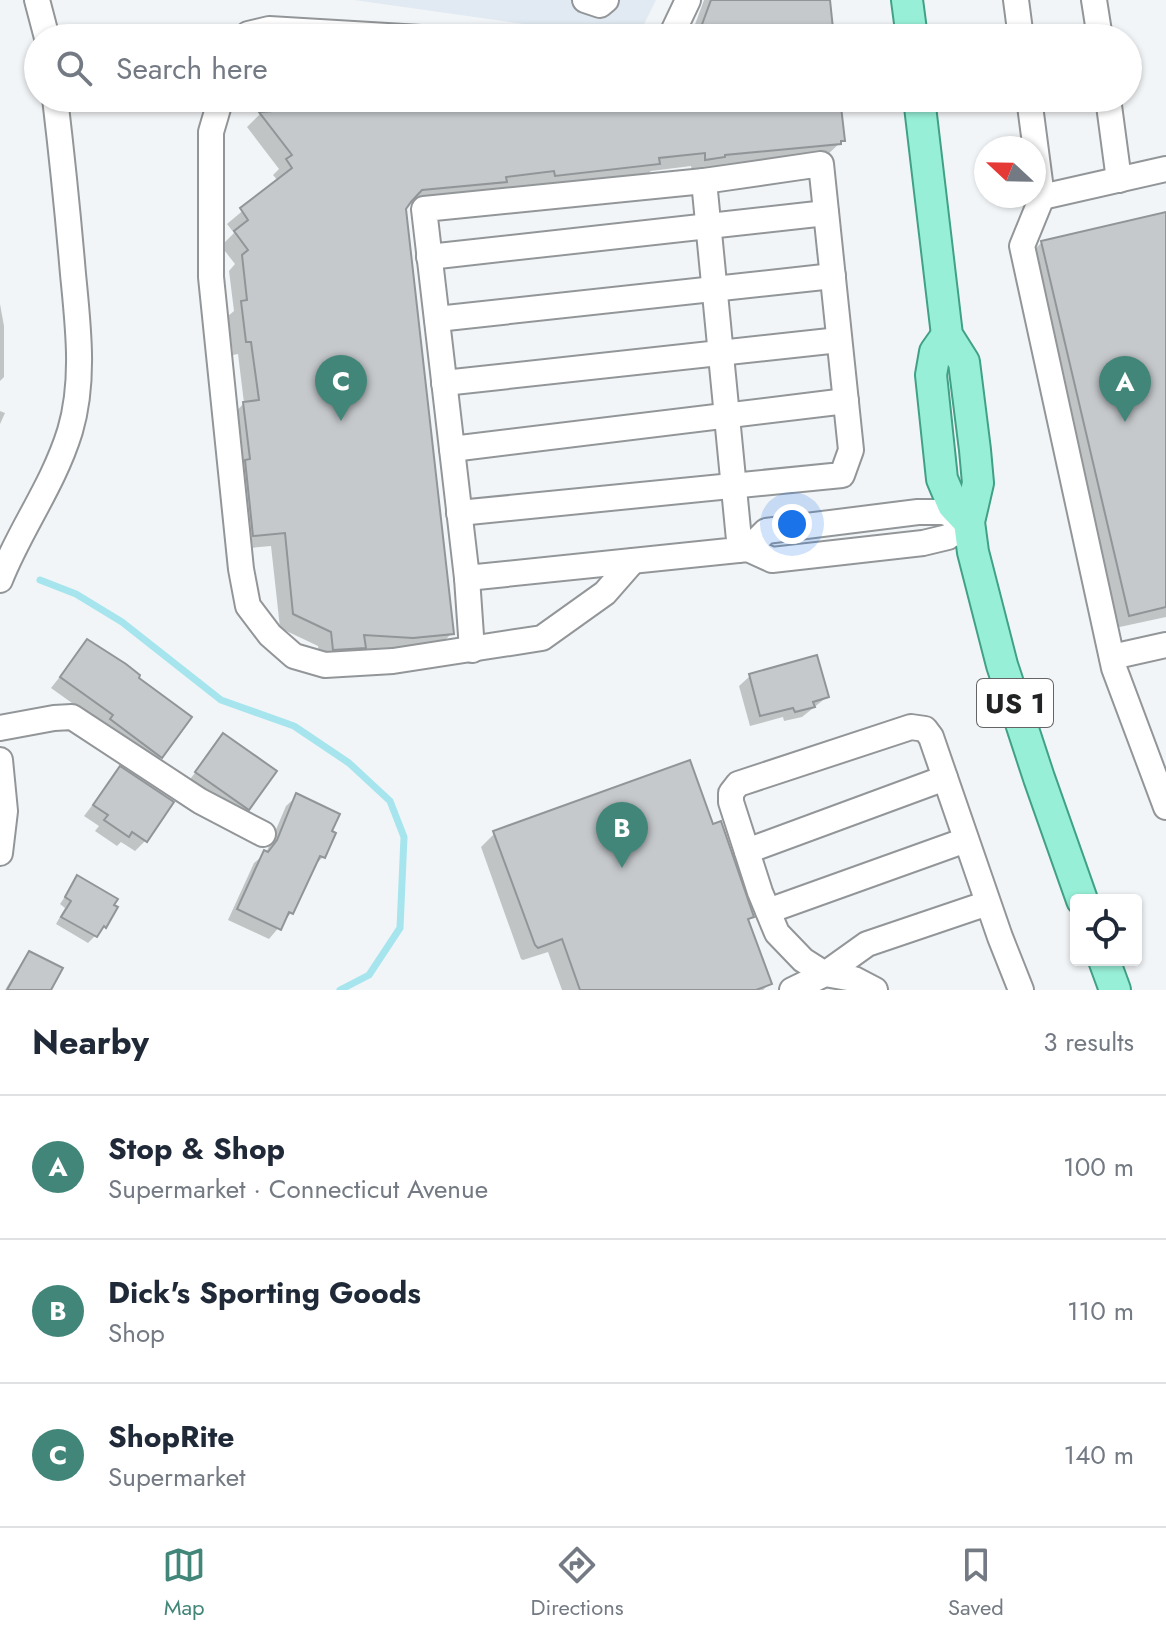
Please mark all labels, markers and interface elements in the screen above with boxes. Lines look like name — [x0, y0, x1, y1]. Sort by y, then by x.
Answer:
search box — [24, 24, 1142, 112]
icon: search — [52, 46, 96, 90]
text: Search here — [116, 47, 268, 90]
north arrow — [974, 136, 1046, 208]
pin: C — [315, 355, 367, 421]
pin: A — [1099, 356, 1151, 422]
your location — [772, 504, 812, 544]
road number: US 1 — [977, 679, 1053, 727]
pin: B — [596, 802, 648, 868]
map controls — [1070, 894, 1142, 966]
button: locate — [1070, 894, 1142, 966]
text: Nearby — [32, 1018, 149, 1067]
text: 3 results — [1043, 1023, 1134, 1061]
text: Stop & Shop — [108, 1127, 285, 1170]
text: A — [48, 1148, 68, 1186]
text: 100 m — [1063, 1148, 1134, 1186]
text: Supermarket · Connecticut Avenue — [108, 1170, 488, 1208]
text: Dick's Sporting Goods — [108, 1271, 421, 1314]
text: B — [49, 1292, 67, 1330]
text: 110 m — [1067, 1292, 1134, 1330]
text: Shop — [108, 1314, 165, 1352]
text: ShopRite — [108, 1415, 234, 1458]
text: C — [49, 1436, 67, 1474]
text: 140 m — [1063, 1436, 1134, 1474]
text: Supermarket — [108, 1458, 245, 1496]
tab: Map — [162, 1543, 206, 1623]
tab: Directions — [531, 1543, 624, 1623]
tab: Saved — [948, 1543, 1004, 1623]

